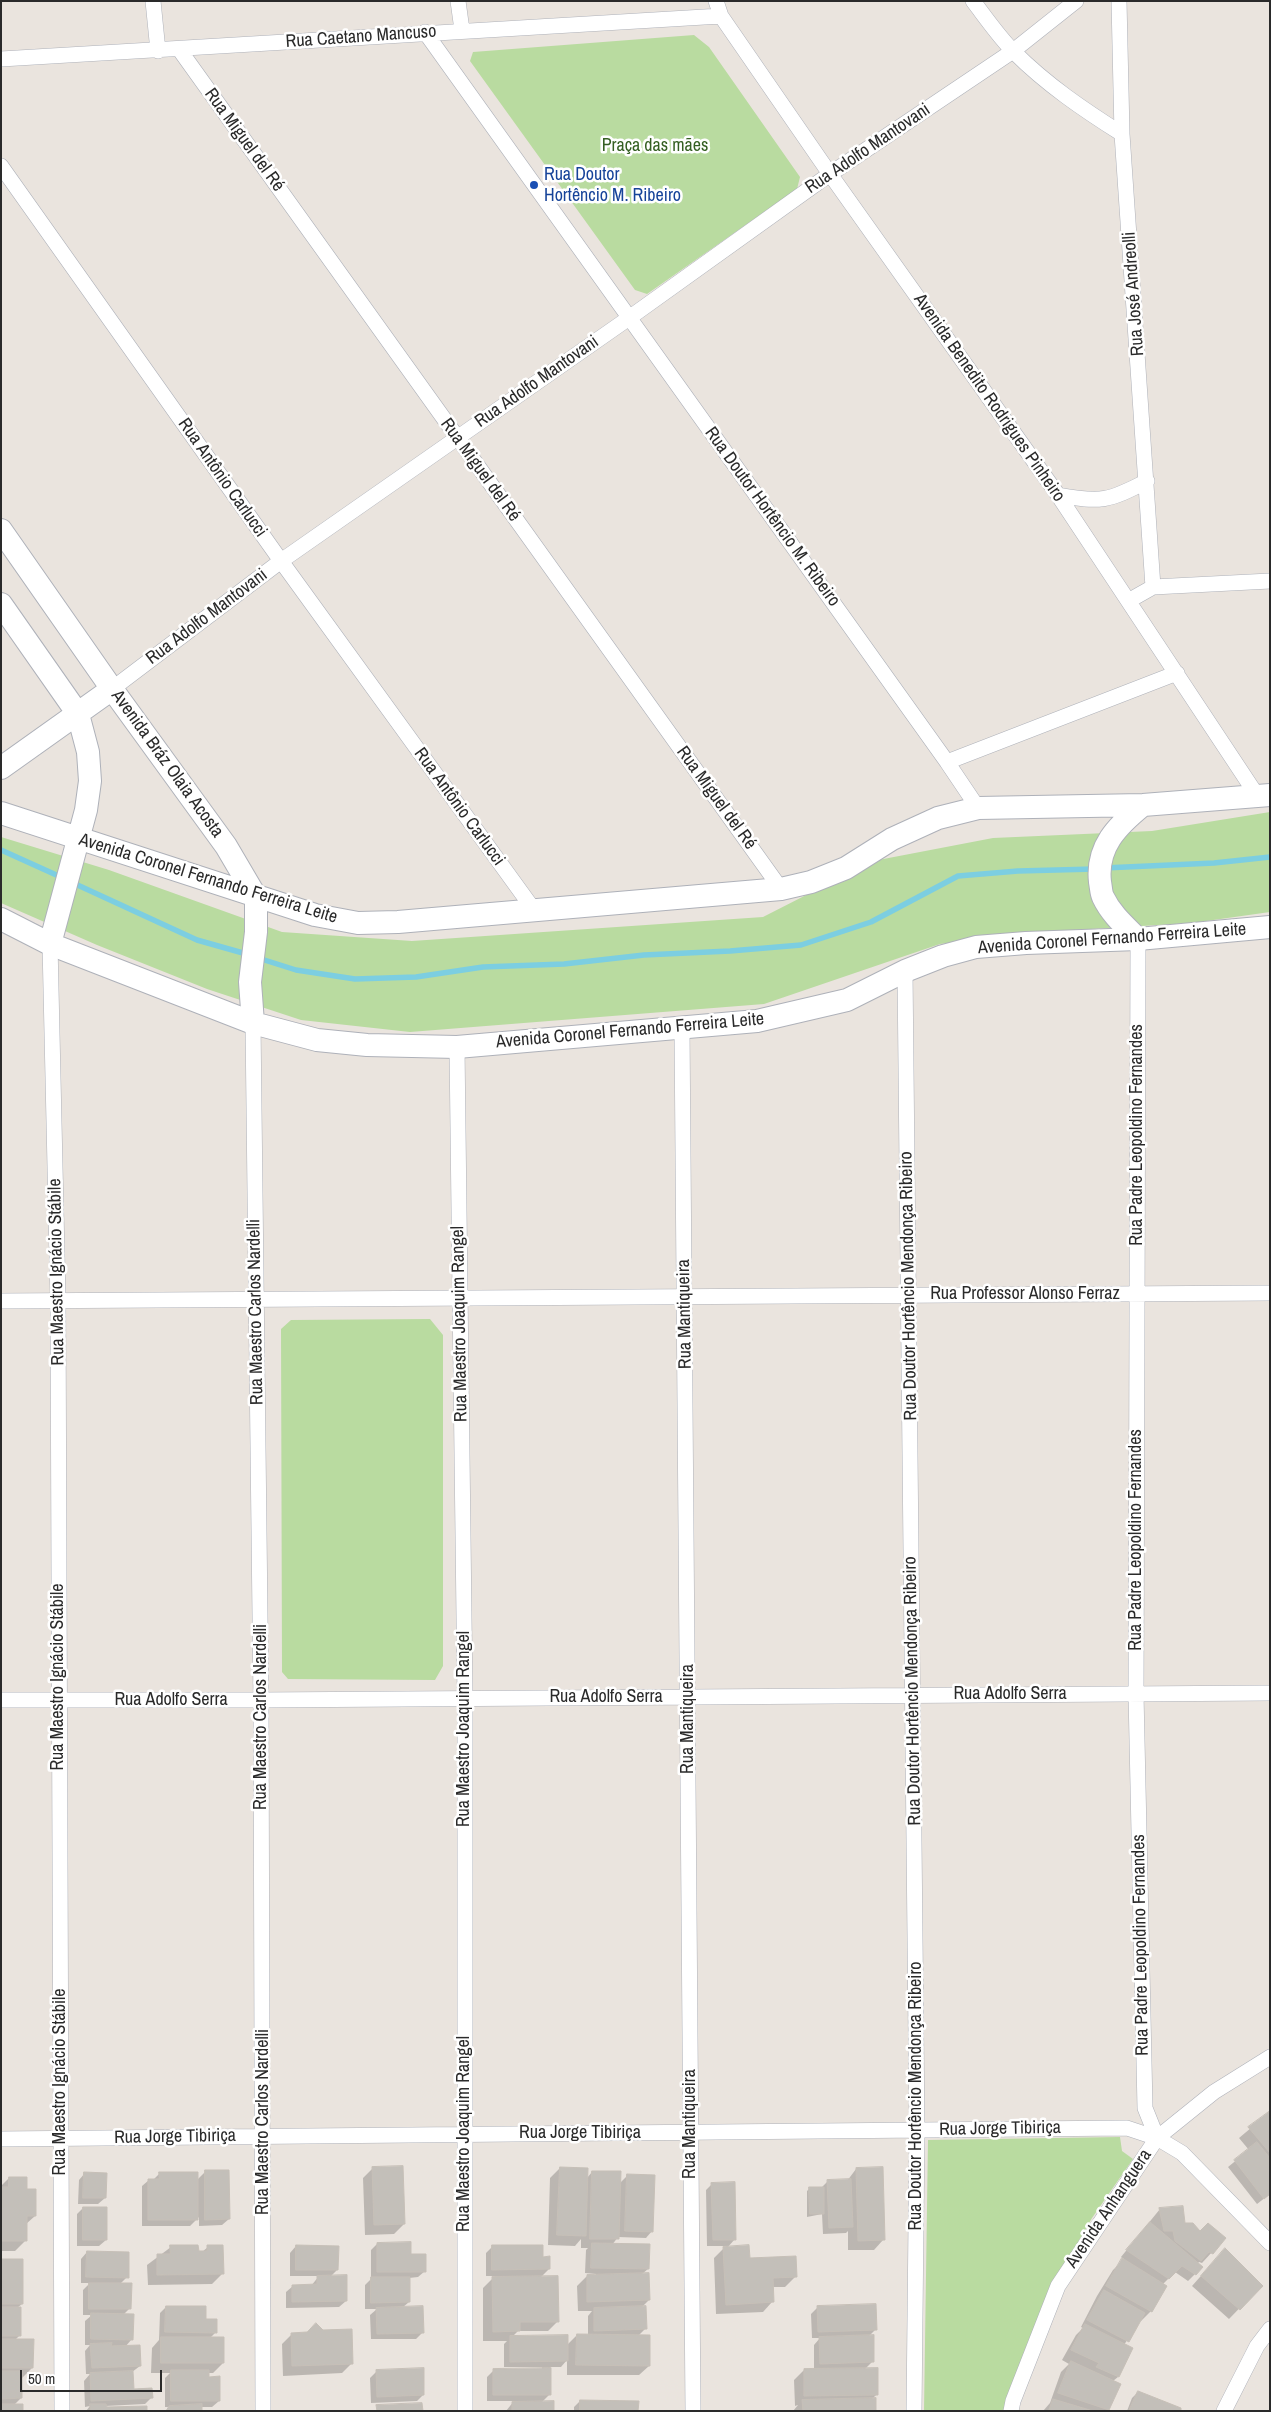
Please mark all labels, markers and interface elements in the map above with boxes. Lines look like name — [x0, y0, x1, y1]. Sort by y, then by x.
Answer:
street label: Rua Caetano Mancuso — [285, 21, 437, 53]
street label: Rua Miguel del Ré — [199, 84, 289, 196]
street label: Rua Adolfo Mantovani — [801, 99, 935, 199]
park label: Praça das mães — [602, 135, 708, 157]
place label: Rua Doutor Hortêncio M. Ribeiro — [544, 164, 681, 206]
marker: Rua Doutor Hortêncio M. Ribeiro — [528, 179, 540, 191]
street label: Rua José Andreolli — [1119, 231, 1149, 357]
street label: Avenida Benedito Rodrigues Pinheiro — [909, 290, 1069, 506]
street label: Rua Adolfo Mantovani — [471, 331, 603, 433]
street label: Rua Antônio Carlucci — [173, 414, 271, 542]
street label: Rua Miguel del Ré — [435, 414, 525, 526]
street label: Rua Doutor Hortêncio M. Ribeiro — [700, 423, 844, 611]
street label: Rua Adolfo Mantovani — [142, 564, 272, 670]
street label: Avenida Bráz Olaia Acosta — [106, 686, 228, 842]
street label: Rua Miguel del Ré — [671, 742, 761, 854]
street label: Rua Antônio Carlucci — [409, 744, 509, 870]
street label: Avenida Coronel Fernando Ferreira Leite — [76, 829, 340, 929]
street label: Avenida Coronel Fernando Ferreira Leite — [977, 919, 1247, 959]
street label: Avenida Coronel Fernando Ferreira Leite — [495, 1009, 765, 1053]
street label: Rua Padre Leopoldino Fernandes — [1126, 1024, 1148, 1246]
street label: Rua Doutor Hortêncio Mendonça Ribeiro — [896, 1151, 922, 1421]
street label: Rua Maestro Ignácio Stábile — [45, 1178, 69, 1366]
street label: Rua Maestro Carlos Nardelli — [244, 1219, 268, 1405]
street label: Rua Maestro Joaquim Rangel — [447, 1226, 473, 1422]
street label: Rua Mantiqueira — [673, 1259, 697, 1369]
street label: Rua Professor Alonso Ferraz — [930, 1283, 1120, 1305]
street label: Rua Padre Leopoldino Fernandes — [1125, 1429, 1147, 1651]
street label: Rua Doutor Hortêncio Mendonça Ribeiro — [900, 1556, 926, 1826]
street label: Rua Maestro Ignácio Stábile — [47, 1583, 69, 1771]
street label: Rua Maestro Carlos Nardelli — [250, 1624, 272, 1810]
street label: Rua Maestro Joaquim Rangel — [453, 1631, 475, 1827]
street label: Rua Mantiqueira — [677, 1664, 699, 1774]
street label: Rua Adolfo Serra — [953, 1683, 1067, 1705]
street label: Rua Adolfo Serra — [549, 1686, 663, 1708]
street label: Rua Adolfo Serra — [114, 1689, 228, 1711]
street label: Rua Padre Leopoldino Fernandes — [1128, 1834, 1154, 2056]
street label: Rua Doutor Hortêncio Mendonça Ribeiro — [905, 1961, 927, 2231]
street label: Rua Maestro Ignácio Stábile — [49, 1988, 71, 2176]
street label: Rua Maestro Carlos Nardelli — [252, 2029, 274, 2215]
street label: Rua Maestro Joaquim Rangel — [453, 2036, 475, 2232]
street label: Rua Mantiqueira — [679, 2069, 701, 2179]
street label: Rua Jorge Tibiriça — [939, 2117, 1061, 2141]
street label: Rua Jorge Tibiriça — [519, 2122, 641, 2144]
street label: Rua Jorge Tibiriça — [114, 2125, 236, 2149]
street label: Avenida Anhanguera — [1061, 2146, 1157, 2272]
scale bar — [22, 2360, 165, 2392]
text: 50 m — [28, 2368, 55, 2389]

